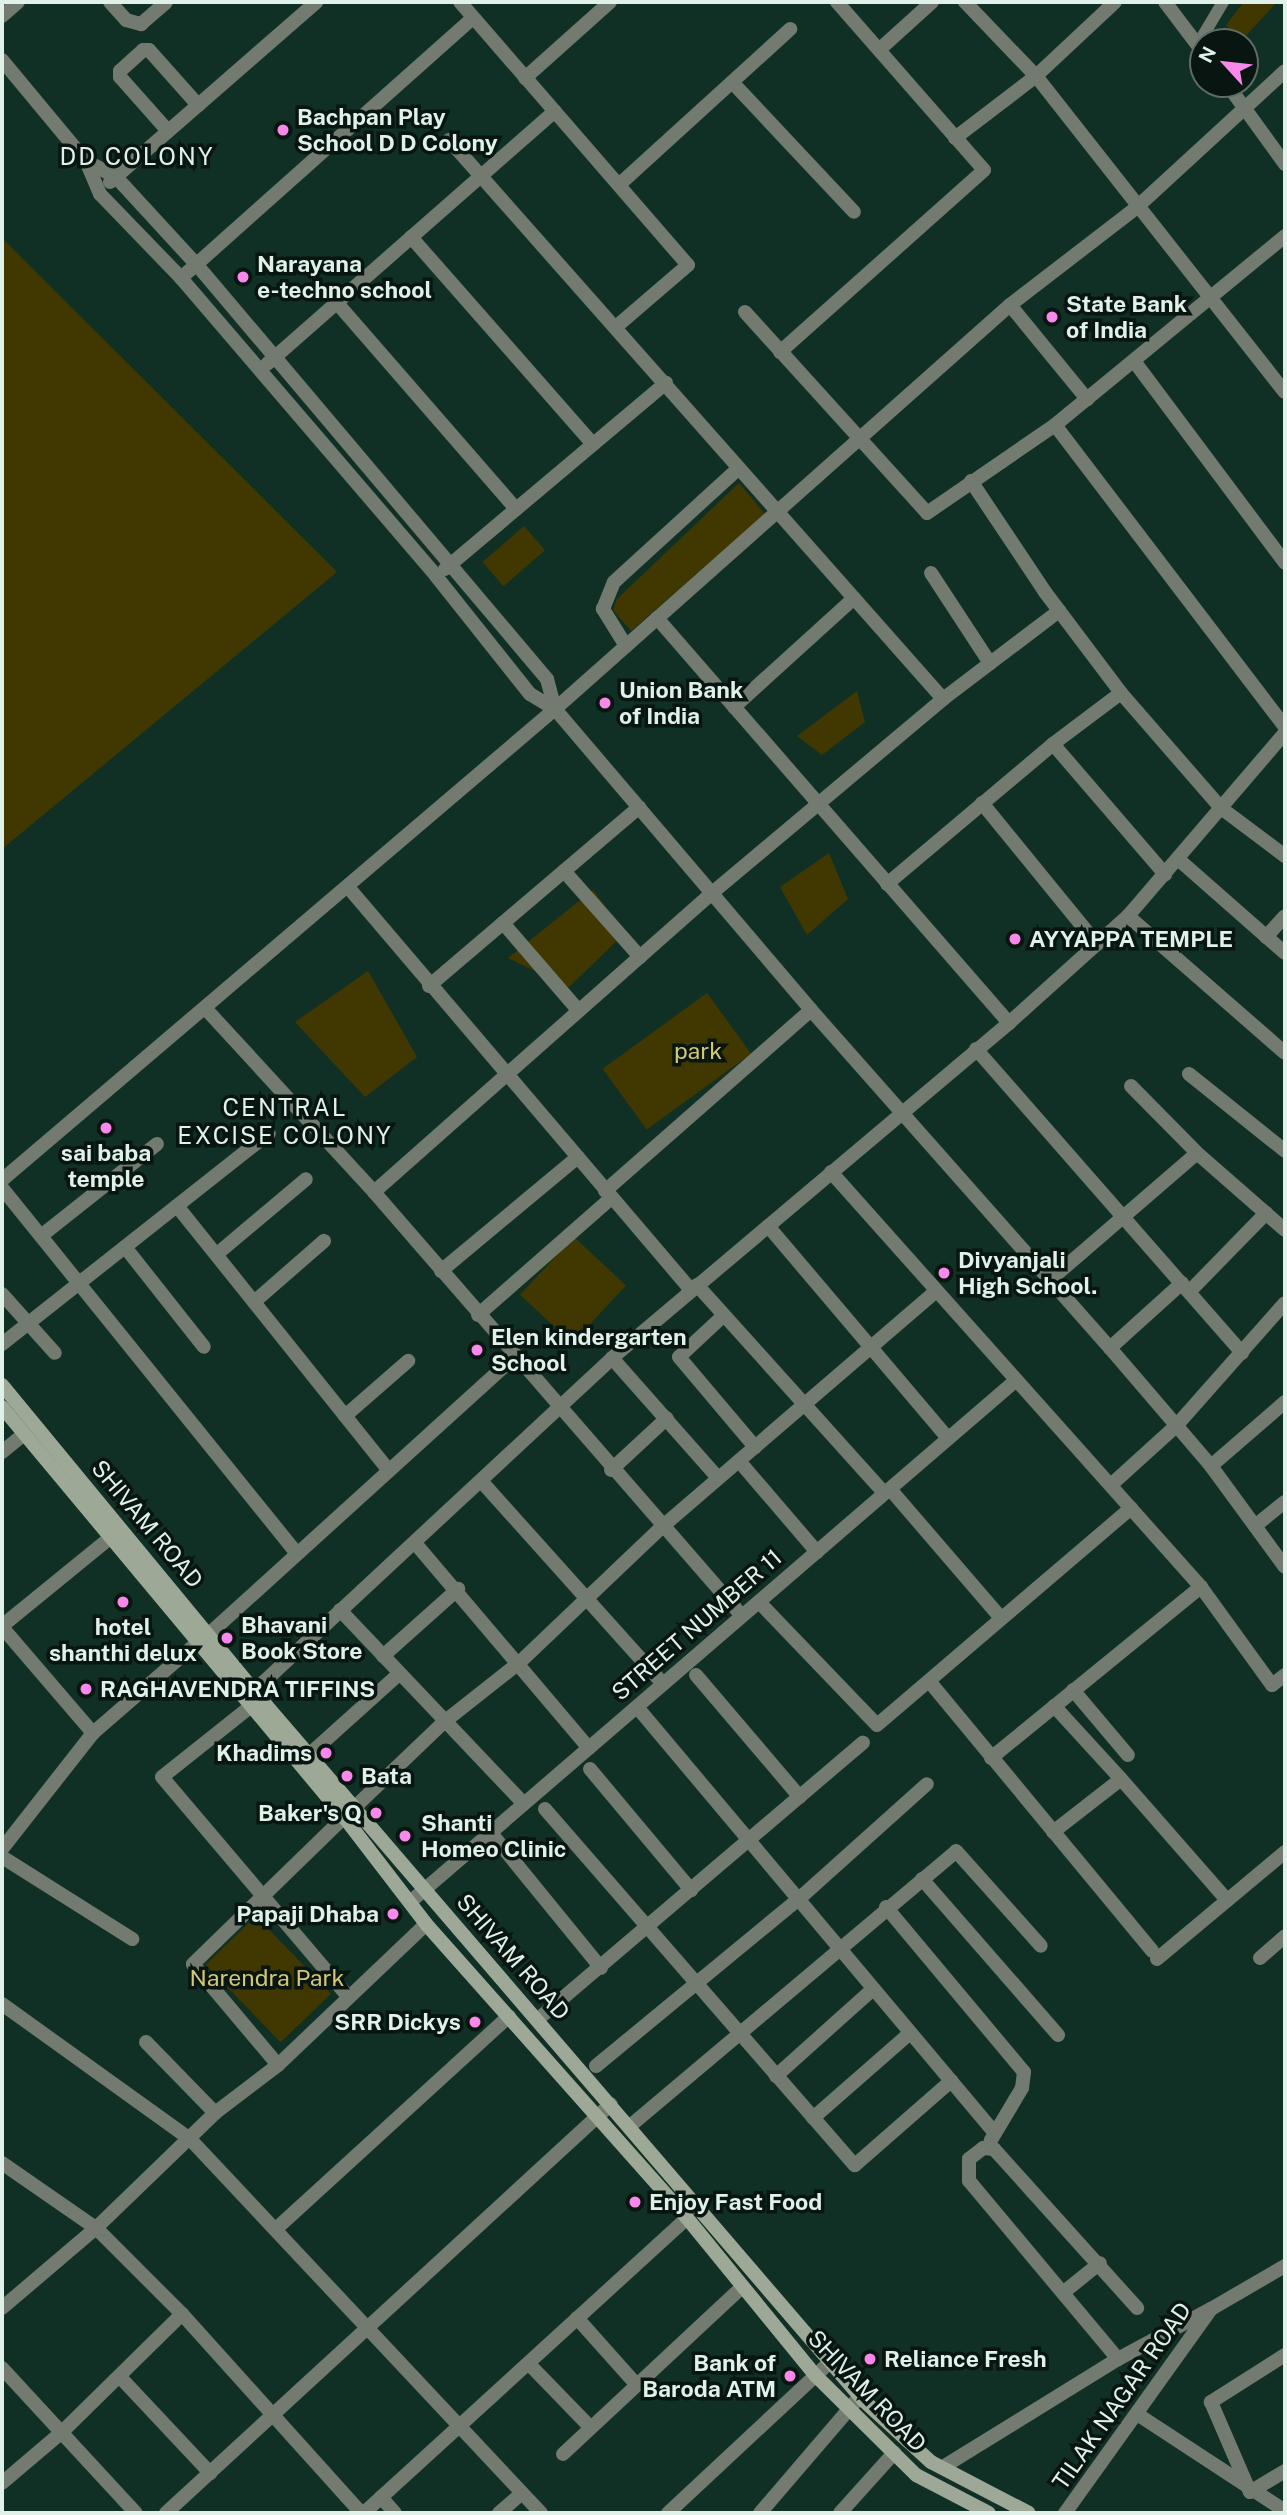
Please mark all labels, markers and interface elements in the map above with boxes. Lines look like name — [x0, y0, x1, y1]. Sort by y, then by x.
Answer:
north arrow — [1189, 28, 1259, 98]
text: N — [1194, 43, 1220, 66]
place label: Bachpan Play School D D Colony — [297, 103, 498, 157]
marker: Bachpan Play School D D Colony — [275, 122, 291, 138]
district label: DD COLONY — [61, 143, 213, 171]
place label: Narayana e-techno school — [257, 250, 432, 304]
marker: Narayana e-techno school — [235, 269, 251, 285]
place label: State Bank of India — [1066, 290, 1187, 344]
marker: State Bank of India — [1044, 309, 1060, 325]
place label: Union Bank of India — [619, 676, 743, 730]
marker: Union Bank of India — [597, 695, 613, 711]
place label: AYYAPPA TEMPLE — [1029, 925, 1233, 953]
marker: AYYAPPA TEMPLE — [1007, 931, 1023, 947]
park label: park — [674, 1037, 722, 1065]
district label: CENTRAL EXCISE COLONY — [179, 1094, 391, 1150]
marker: sai baba temple — [98, 1120, 114, 1136]
place label: sai baba temple — [61, 1139, 151, 1193]
place label: Divyanjali High School. — [958, 1246, 1097, 1300]
marker: Divyanjali High School. — [936, 1265, 952, 1281]
place label: Elen kindergarten School — [491, 1323, 687, 1377]
marker: Elen kindergarten School — [469, 1342, 485, 1358]
street label: SHIVAM ROAD — [86, 1455, 208, 1593]
street label: STREET NUMBER 11 — [606, 1544, 788, 1706]
marker: hotel shanthi delux — [115, 1594, 131, 1610]
place label: Bhavani Book Store — [241, 1611, 363, 1665]
place label: hotel shanthi delux — [49, 1613, 197, 1667]
marker: Bhavani Book Store — [219, 1630, 235, 1646]
place label: RAGHAVENDRA TIFFINS — [100, 1675, 375, 1703]
marker: RAGHAVENDRA TIFFINS — [78, 1681, 94, 1697]
place label: Khadims — [216, 1739, 312, 1767]
marker: Khadims — [318, 1745, 334, 1761]
place label: Bata — [361, 1762, 412, 1790]
marker: Bata — [339, 1768, 355, 1784]
place label: Baker's Q — [258, 1799, 362, 1827]
marker: Baker's Q — [368, 1805, 384, 1821]
place label: Shanti Homeo Clinic — [421, 1809, 566, 1863]
marker: Shanti Homeo Clinic — [395, 1826, 415, 1846]
street label: SHIVAM ROAD — [451, 1888, 575, 2026]
place label: Papaji Dhaba — [236, 1900, 379, 1928]
marker: Papaji Dhaba — [385, 1906, 401, 1922]
park label: Narendra Park — [190, 1964, 344, 1992]
place label: SRR Dickys — [334, 2008, 461, 2036]
marker: SRR Dickys — [467, 2014, 483, 2030]
place label: Enjoy Fast Food — [649, 2188, 823, 2216]
marker: Enjoy Fast Food — [627, 2194, 643, 2210]
street label: TILAK NAGAR ROAD — [1047, 2297, 1197, 2495]
street label: SHIVAM ROAD — [802, 2324, 932, 2458]
place label: Reliance Fresh — [884, 2345, 1047, 2373]
place label: Bank of Baroda ATM — [642, 2349, 776, 2403]
marker: Reliance Fresh — [862, 2351, 878, 2367]
marker: Bank of Baroda ATM — [782, 2368, 798, 2384]

